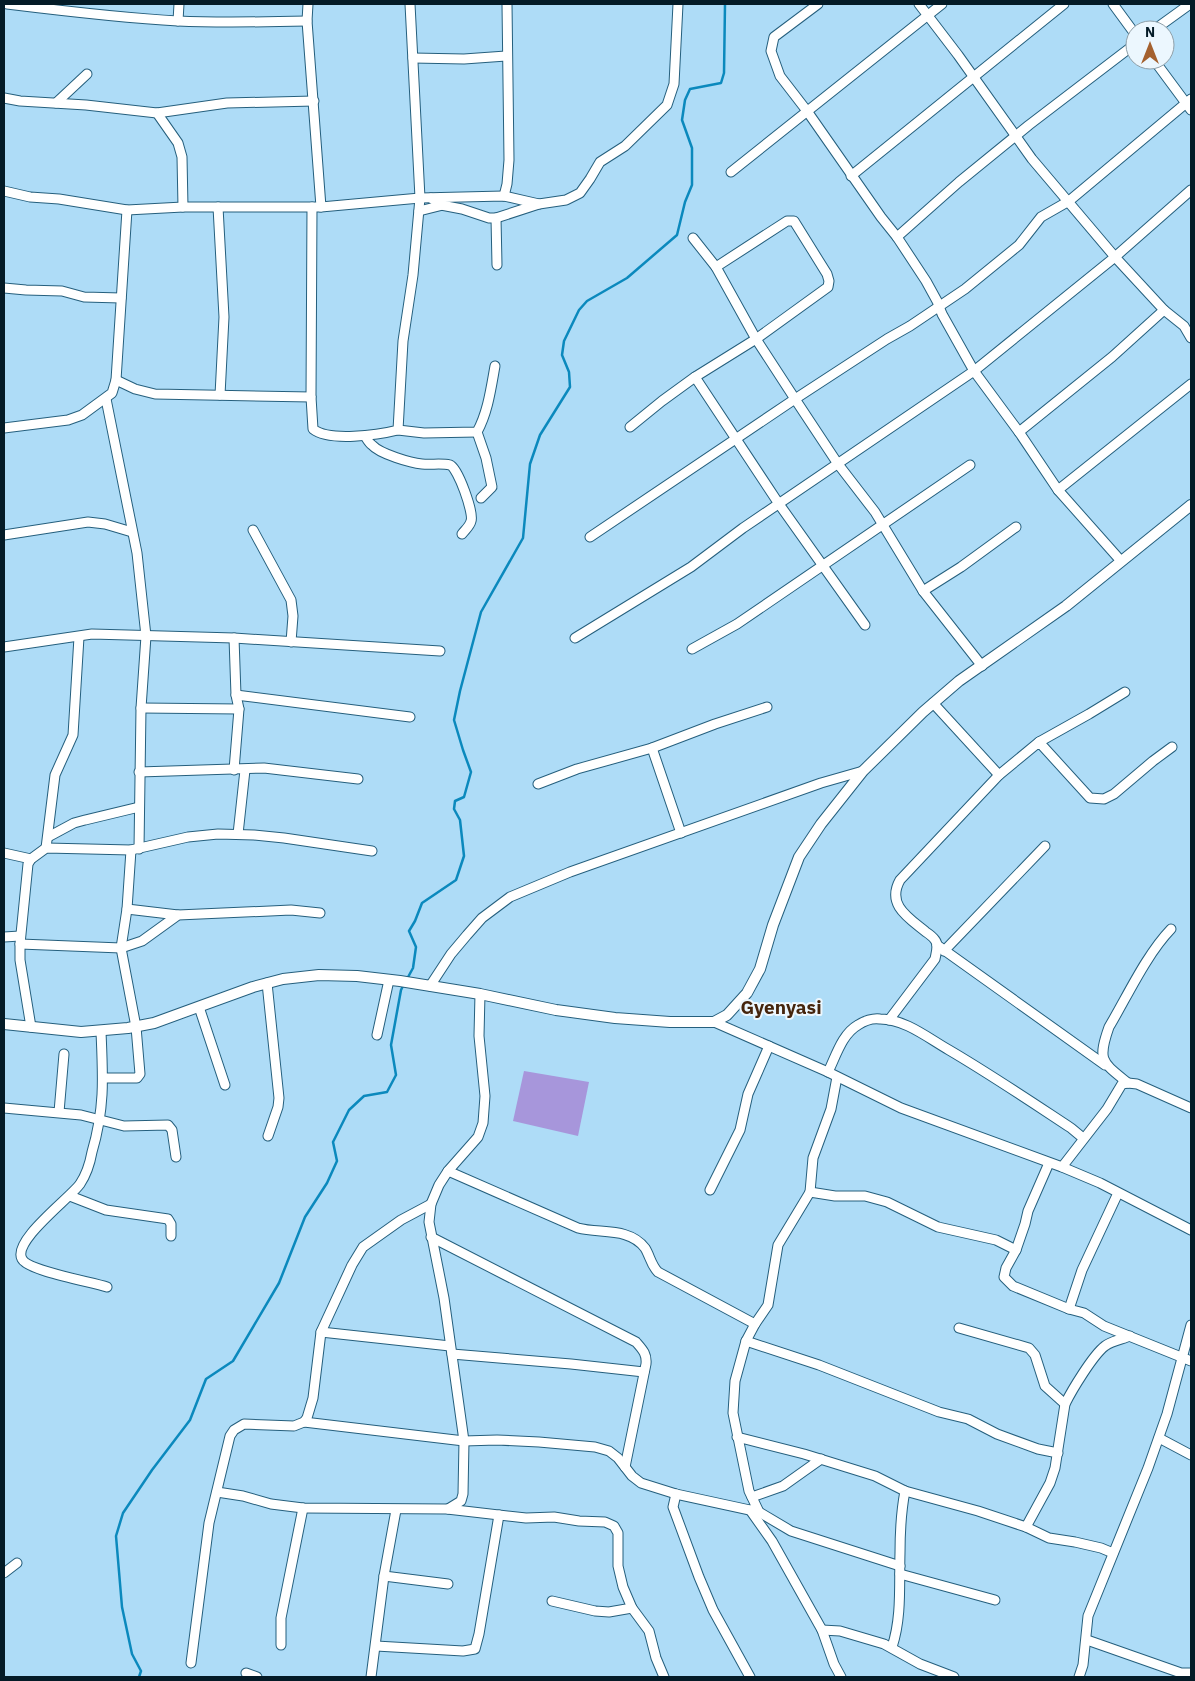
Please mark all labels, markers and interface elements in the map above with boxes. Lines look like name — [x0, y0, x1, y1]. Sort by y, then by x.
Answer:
north arrow — [1125, 20, 1175, 70]
text: N — [1145, 23, 1155, 41]
district label: Gyenyasi — [740, 995, 822, 1019]

